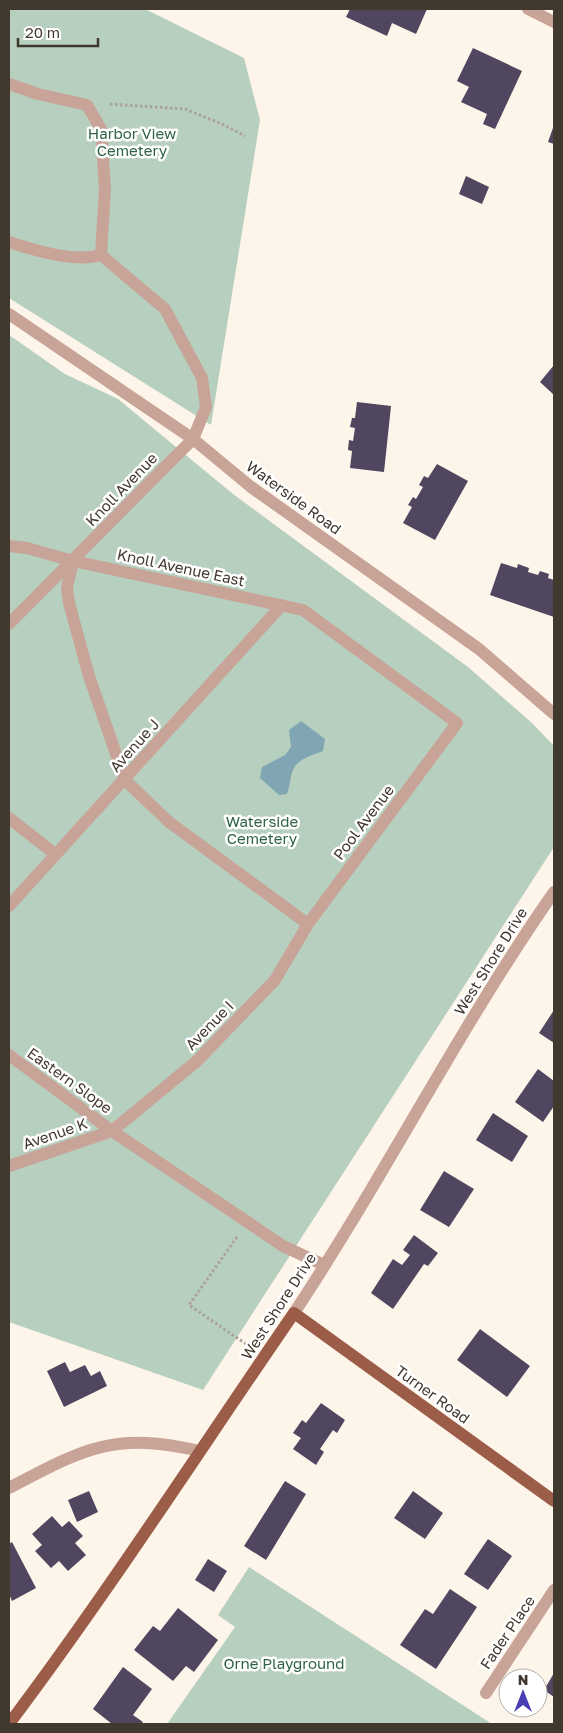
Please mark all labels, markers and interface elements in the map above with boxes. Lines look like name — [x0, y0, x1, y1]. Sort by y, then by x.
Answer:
scale bar — [18, 15, 98, 47]
text: 20 m — [25, 23, 60, 41]
park label: Harbor View Cemetery — [88, 124, 176, 159]
street label: Knoll Avenue — [82, 448, 161, 529]
street label: Waterside Road — [243, 456, 345, 538]
street label: Knoll Avenue East — [116, 545, 246, 589]
street label: Avenue J — [106, 715, 162, 775]
street label: Pool Avenue — [329, 781, 397, 863]
park label: Waterside Cemetery — [226, 812, 299, 847]
street label: West Shore Drive — [450, 904, 530, 1018]
street label: Avenue I — [181, 997, 237, 1053]
street label: Eastern Slope — [24, 1043, 116, 1117]
street label: Avenue K — [20, 1114, 90, 1152]
street label: West Shore Drive — [237, 1249, 319, 1363]
street label: Turner Road — [392, 1361, 474, 1427]
street label: Fader Place — [476, 1592, 538, 1672]
park label: Orne Playground — [224, 1654, 344, 1672]
north arrow — [498, 1668, 548, 1718]
text: N — [518, 1671, 528, 1688]

